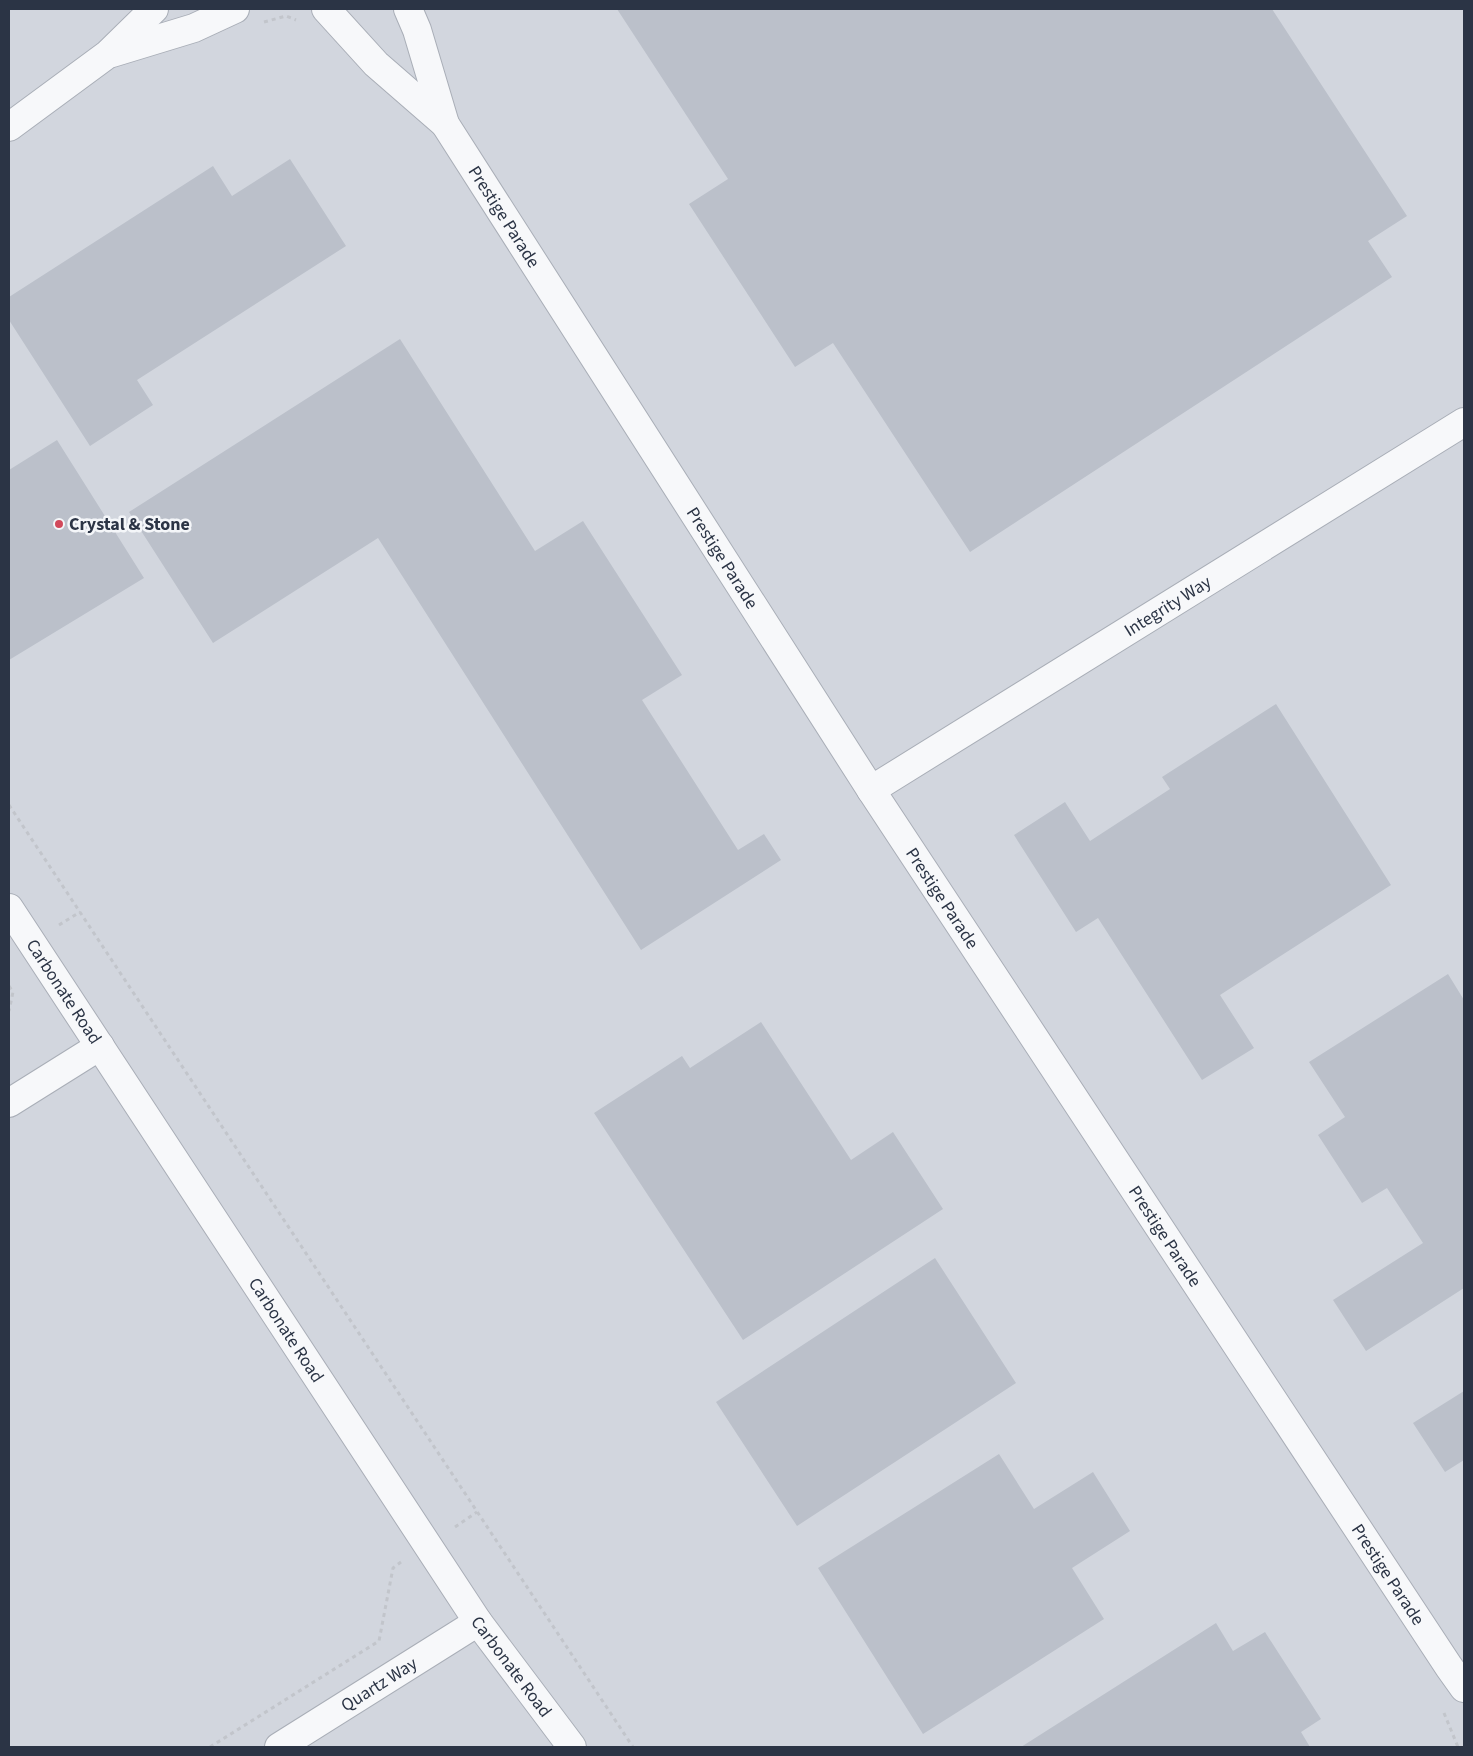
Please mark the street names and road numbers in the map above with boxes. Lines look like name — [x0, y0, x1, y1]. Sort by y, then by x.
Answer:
street label: Prestige Parade — [462, 161, 546, 273]
street label: Prestige Parade — [681, 502, 765, 614]
street label: Integrity Way — [1119, 569, 1216, 643]
street label: Prestige Parade — [900, 843, 985, 954]
street label: Carbonate Road — [20, 934, 108, 1049]
street label: Prestige Parade — [1123, 1181, 1208, 1292]
street label: Carbonate Road — [243, 1273, 330, 1388]
street label: Prestige Parade — [1345, 1519, 1431, 1630]
street label: Carbonate Road — [465, 1611, 558, 1722]
street label: Quartz Way — [336, 1651, 422, 1718]

